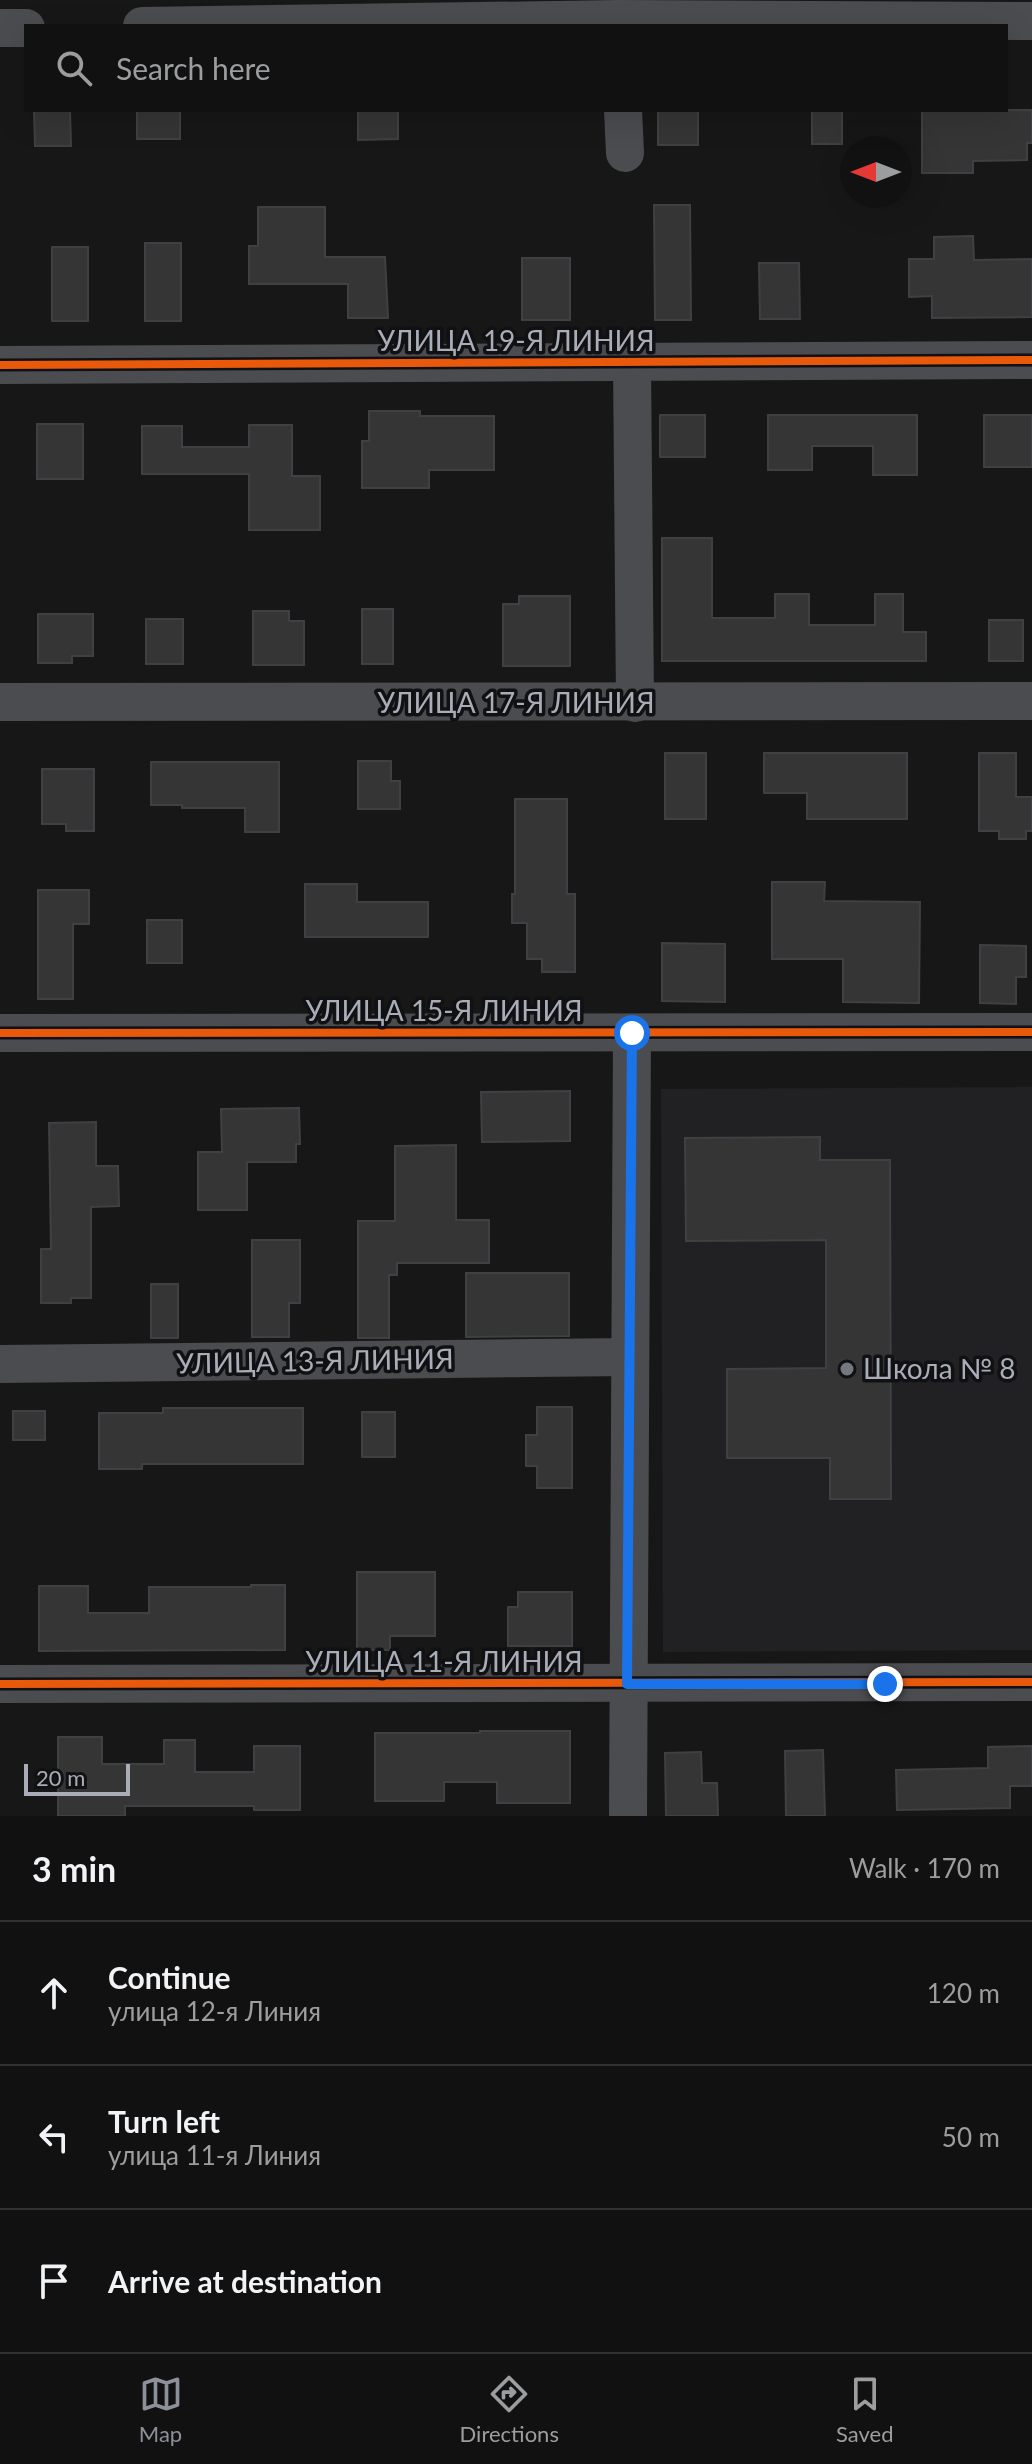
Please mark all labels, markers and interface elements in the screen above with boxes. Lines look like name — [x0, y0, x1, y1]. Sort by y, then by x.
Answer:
search box — [24, 24, 1008, 112]
icon: search — [52, 46, 96, 90]
text: Search here — [116, 50, 271, 86]
north arrow — [840, 136, 912, 208]
street label: УЛИЦА 19-Я ЛИНИЯ — [377, 323, 655, 357]
street label: УЛИЦА 17-Я ЛИНИЯ — [377, 685, 655, 719]
street label: УЛИЦА 15-Я ЛИНИЯ — [305, 993, 583, 1027]
route start — [614, 1015, 650, 1051]
street label: УЛИЦА 13-Я ЛИНИЯ — [176, 1341, 454, 1379]
place label: Школа № 8 — [863, 1351, 1016, 1385]
marker: Школа № 8 — [838, 1360, 856, 1378]
street label: УЛИЦА 11-Я ЛИНИЯ — [305, 1644, 583, 1678]
route end — [867, 1666, 903, 1702]
scale bar — [24, 1760, 130, 1796]
text: 20 m — [36, 1764, 85, 1791]
text: 3 min — [32, 1848, 116, 1889]
text: Walk · 170 m — [849, 1852, 1000, 1884]
text: Continue — [108, 1959, 231, 1995]
icon: ahead — [32, 1971, 76, 2015]
text: 120 m — [927, 1977, 1000, 2009]
text: улица 12-я Линия — [108, 1995, 321, 2027]
text: Turn left — [108, 2103, 220, 2139]
icon: left — [32, 2115, 76, 2159]
text: 50 m — [942, 2121, 1000, 2153]
text: улица 11-я Линия — [108, 2139, 321, 2171]
icon: arrive — [32, 2259, 76, 2303]
text: Arrive at destination — [108, 2263, 382, 2299]
tab: Map — [139, 2372, 183, 2447]
tab: Directions — [460, 2372, 559, 2447]
tab: Saved — [836, 2372, 893, 2447]

